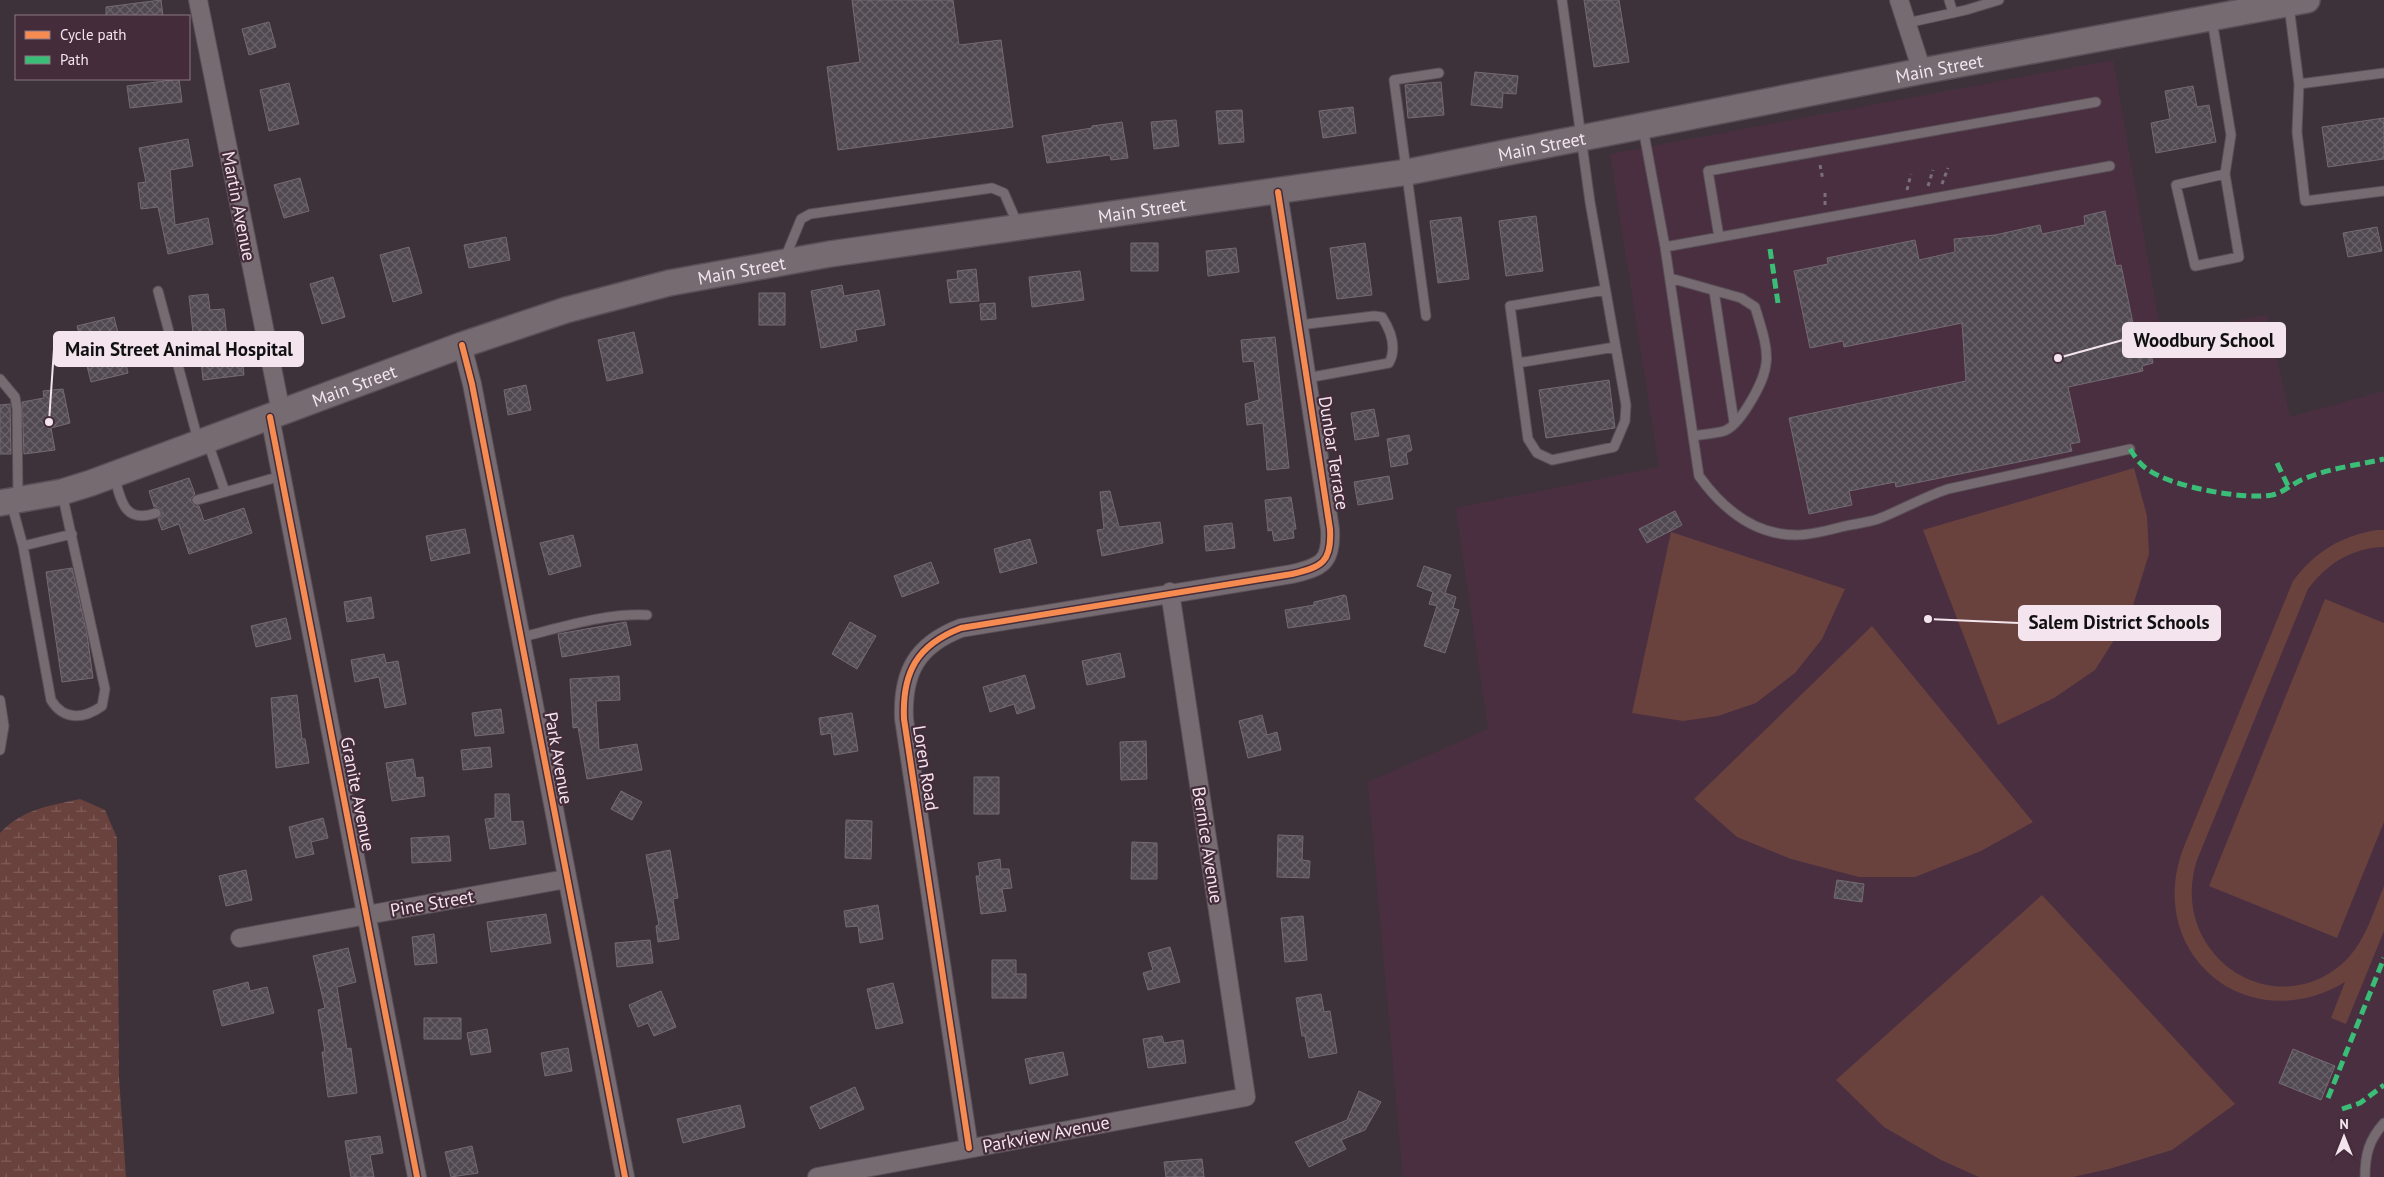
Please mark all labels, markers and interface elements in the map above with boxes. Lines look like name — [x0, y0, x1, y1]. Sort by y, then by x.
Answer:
legend — [15, 15, 190, 80]
text: Cycle path — [60, 25, 126, 44]
street label: Main Street — [1893, 48, 1985, 87]
text: Path — [60, 50, 89, 69]
street label: Main Street — [1496, 126, 1587, 166]
street label: Martin Avenue — [217, 149, 261, 263]
street label: Main Street — [1096, 192, 1187, 227]
street label: Main Street — [696, 251, 787, 289]
callout: Woodbury School — [2123, 323, 2285, 357]
text: Woodbury School — [2134, 328, 2275, 352]
callout: Main Street Animal Hospital — [54, 332, 303, 366]
text: Main Street Animal Hospital — [65, 337, 293, 361]
street label: Main Street — [308, 359, 400, 411]
street label: Dunbar Terrace — [1314, 394, 1354, 512]
callout: Salem District Schools — [2019, 606, 2220, 640]
text: Salem District Schools — [2029, 610, 2210, 634]
street label: Park Avenue — [540, 710, 578, 806]
street label: Loren Road — [908, 724, 944, 812]
street label: Granite Avenue — [336, 735, 380, 853]
street label: Bernice Avenue — [1187, 785, 1229, 905]
street label: Pine Street — [388, 884, 476, 922]
street label: Parkview Avenue — [981, 1110, 1111, 1158]
north arrow — [2319, 1112, 2369, 1162]
text: N — [2339, 1115, 2349, 1133]

